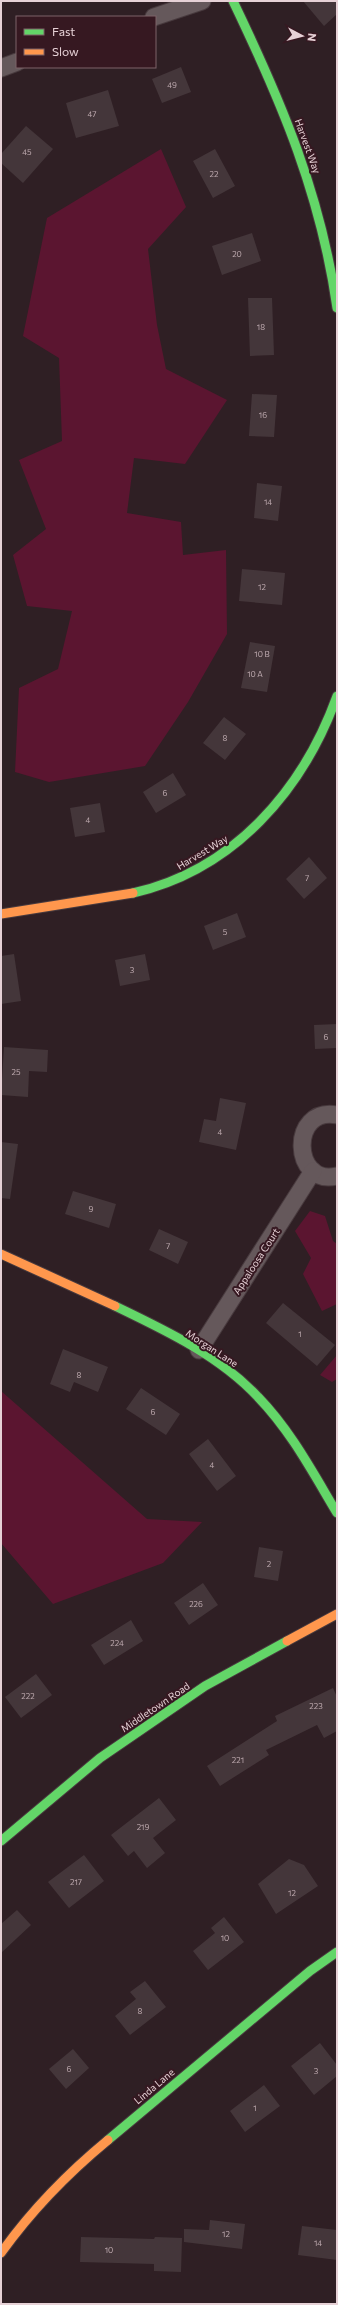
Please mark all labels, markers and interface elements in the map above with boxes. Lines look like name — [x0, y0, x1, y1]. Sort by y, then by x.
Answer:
legend — [16, 16, 156, 68]
north arrow — [282, 16, 322, 56]
text: Fast — [52, 24, 75, 38]
text: N — [305, 32, 319, 42]
text: Slow — [52, 44, 79, 58]
house number: 49 — [167, 80, 177, 90]
house number: 47 — [88, 109, 96, 119]
street label: Harvest Way — [293, 117, 323, 175]
house number: 45 — [22, 147, 32, 157]
house number: 22 — [210, 169, 219, 179]
house number: 20 — [232, 249, 242, 259]
house number: 18 — [257, 322, 265, 332]
house number: 16 — [259, 410, 267, 420]
house number: 14 — [264, 497, 272, 507]
house number: 12 — [258, 582, 266, 592]
house number: 10 B — [254, 649, 270, 659]
house number: 10 A — [247, 669, 263, 679]
house number: 8 — [223, 733, 228, 743]
house number: 6 — [163, 788, 168, 798]
house number: 4 — [86, 815, 91, 825]
street label: Harvest Way — [174, 832, 230, 872]
house number: 7 — [305, 873, 309, 883]
house number: 5 — [223, 927, 228, 937]
house number: 3 — [130, 965, 135, 975]
house number: 6 — [324, 1032, 329, 1042]
house number: 25 — [11, 1067, 21, 1077]
house number: 4 — [218, 1127, 223, 1137]
house number: 9 — [89, 1204, 94, 1214]
street label: Appaloosa Court — [230, 1226, 282, 1296]
house number: 7 — [166, 1241, 170, 1251]
street label: Morgan Lane — [184, 1327, 240, 1369]
house number: 1 — [298, 1329, 302, 1339]
house number: 8 — [77, 1370, 82, 1380]
house number: 6 — [151, 1407, 156, 1417]
house number: 4 — [210, 1460, 215, 1470]
house number: 2 — [267, 1559, 272, 1569]
house number: 226 — [189, 1599, 203, 1609]
house number: 224 — [110, 1638, 124, 1648]
street label: Middletown Road — [118, 1679, 192, 1734]
house number: 222 — [21, 1691, 35, 1701]
house number: 223 — [309, 1701, 323, 1711]
house number: 221 — [232, 1755, 244, 1765]
house number: 219 — [137, 1822, 149, 1832]
house number: 217 — [70, 1877, 82, 1887]
house number: 12 — [288, 1888, 296, 1898]
house number: 10 — [221, 1933, 229, 1943]
house number: 8 — [138, 2006, 143, 2016]
house number: 6 — [67, 2064, 72, 2074]
street label: Linda Lane — [131, 2066, 177, 2106]
house number: 3 — [314, 2066, 319, 2076]
house number: 1 — [253, 2103, 257, 2113]
house number: 12 — [222, 2229, 230, 2239]
house number: 14 — [314, 2238, 322, 2248]
house number: 10 — [105, 2245, 113, 2255]

